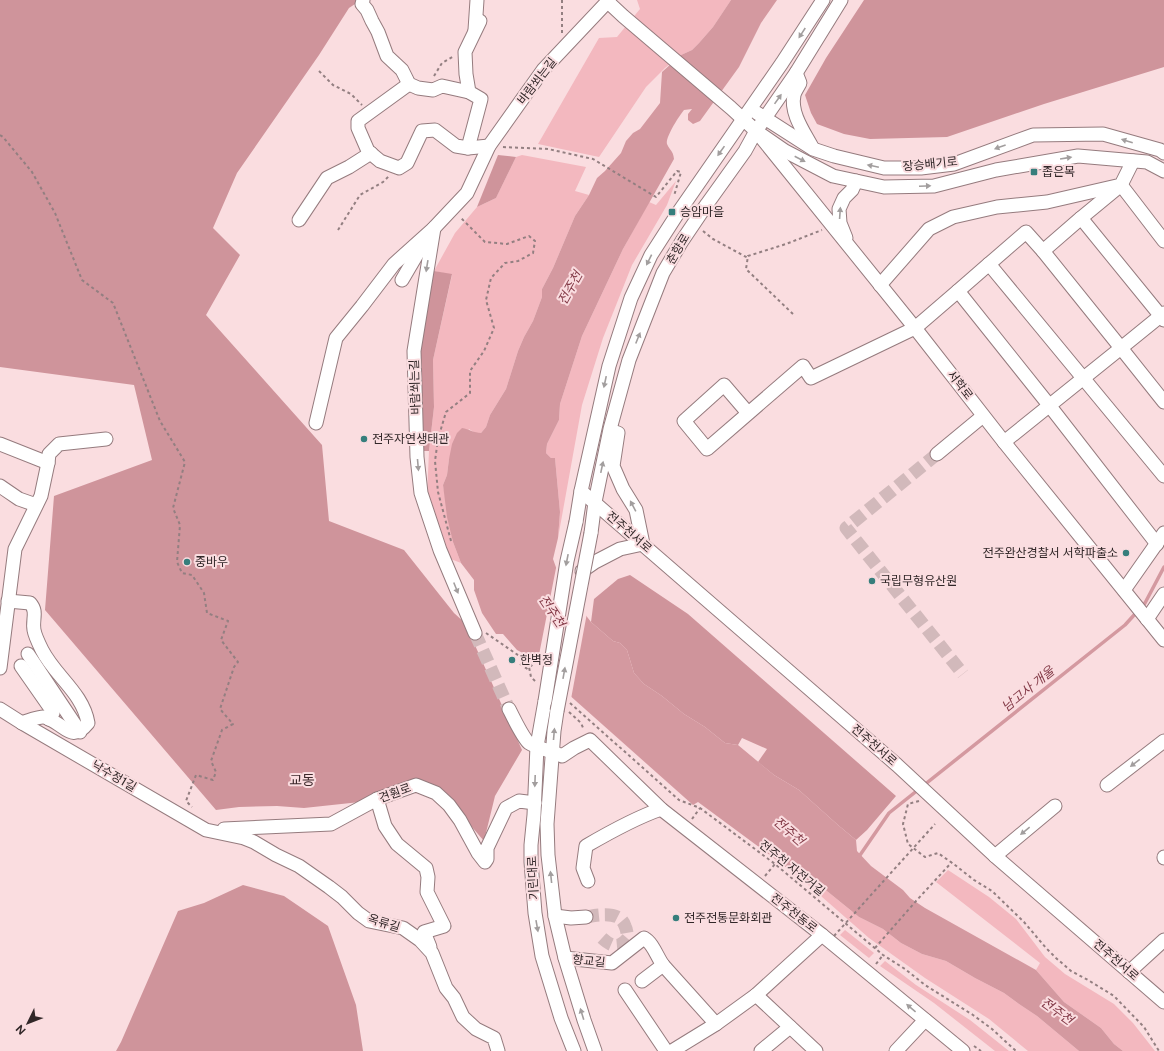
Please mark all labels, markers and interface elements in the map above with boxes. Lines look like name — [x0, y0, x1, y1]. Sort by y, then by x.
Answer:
one-way arrow — [798, 27, 806, 38]
street label: 바람쐬는길 — [514, 55, 560, 107]
one-way arrow — [774, 94, 782, 104]
one-way arrow — [1121, 138, 1133, 144]
one-way arrow — [994, 145, 1006, 151]
one-way arrow — [717, 146, 725, 156]
street label: 장승배기로 — [902, 154, 958, 174]
one-way arrow — [1060, 155, 1072, 161]
one-way arrow — [795, 156, 806, 162]
one-way arrow — [867, 162, 880, 168]
place label: 좁은목 — [1042, 165, 1075, 179]
marker: 좁은목 — [1029, 167, 1039, 177]
one-way arrow — [919, 183, 932, 189]
place label: 승암마을 — [680, 205, 724, 219]
marker: 승암마을 — [667, 207, 677, 217]
one-way arrow — [837, 207, 843, 220]
street label: 춘향로 — [663, 231, 693, 267]
one-way arrow — [646, 254, 652, 265]
one-way arrow — [424, 260, 430, 272]
water label: 전주천 — [555, 268, 586, 307]
one-way arrow — [635, 331, 641, 343]
street label: 바람쐬는길 — [407, 359, 423, 415]
street label: 서학로 — [944, 368, 976, 402]
one-way arrow — [602, 375, 608, 388]
place label: 전주자연생태관 — [372, 432, 449, 446]
marker: 전주자연생태관 — [359, 434, 369, 444]
one-way arrow — [415, 459, 421, 471]
one-way arrow — [600, 461, 606, 473]
one-way arrow — [630, 500, 636, 512]
street label: 전주천서로 — [604, 509, 654, 555]
place label: 전주완산경찰서 서학파출소 — [983, 546, 1118, 560]
marker: 전주완산경찰서 서학파출소 — [1121, 548, 1131, 558]
one-way arrow — [564, 554, 570, 566]
place label: 중바우 — [195, 555, 228, 569]
marker: 중바우 — [182, 557, 192, 567]
place label: 국립무형유산원 — [880, 574, 957, 588]
marker: 국립무형유산원 — [867, 576, 877, 586]
one-way arrow — [454, 583, 460, 595]
water label: 전주천 — [536, 592, 569, 631]
place label: 한벽정 — [520, 653, 553, 667]
marker: 한벽정 — [507, 655, 517, 665]
water label: 남고사 개울 — [999, 663, 1058, 715]
one-way arrow — [561, 667, 567, 679]
street label: 전주천서로 — [849, 722, 899, 768]
one-way arrow — [551, 728, 558, 740]
street label: 낙수정1길 — [89, 758, 139, 794]
one-way arrow — [1130, 759, 1141, 768]
district label: 교동 — [289, 772, 315, 788]
one-way arrow — [532, 775, 539, 787]
street label: 견훤로 — [377, 781, 413, 805]
water label: 전주천 — [771, 814, 808, 849]
one-way arrow — [1020, 826, 1031, 835]
street label: 전주천 자전거길 — [756, 837, 828, 899]
street label: 기린대로 — [525, 856, 541, 900]
one-way arrow — [547, 871, 554, 883]
street label: 전주천동로 — [768, 890, 820, 936]
street label: 옥류길 — [366, 911, 402, 935]
place label: 전주전통문화회관 — [684, 911, 772, 925]
marker: 전주전통문화회관 — [671, 913, 681, 923]
one-way arrow — [534, 920, 540, 932]
street label: 전주천서로 — [1091, 937, 1141, 983]
street label: 향교길 — [572, 952, 606, 970]
water label: 전주천 — [1038, 994, 1077, 1028]
north arrow — [8, 1003, 48, 1043]
one-way arrow — [906, 1004, 917, 1013]
one-way arrow — [579, 1008, 585, 1020]
text: N — [13, 1023, 28, 1037]

